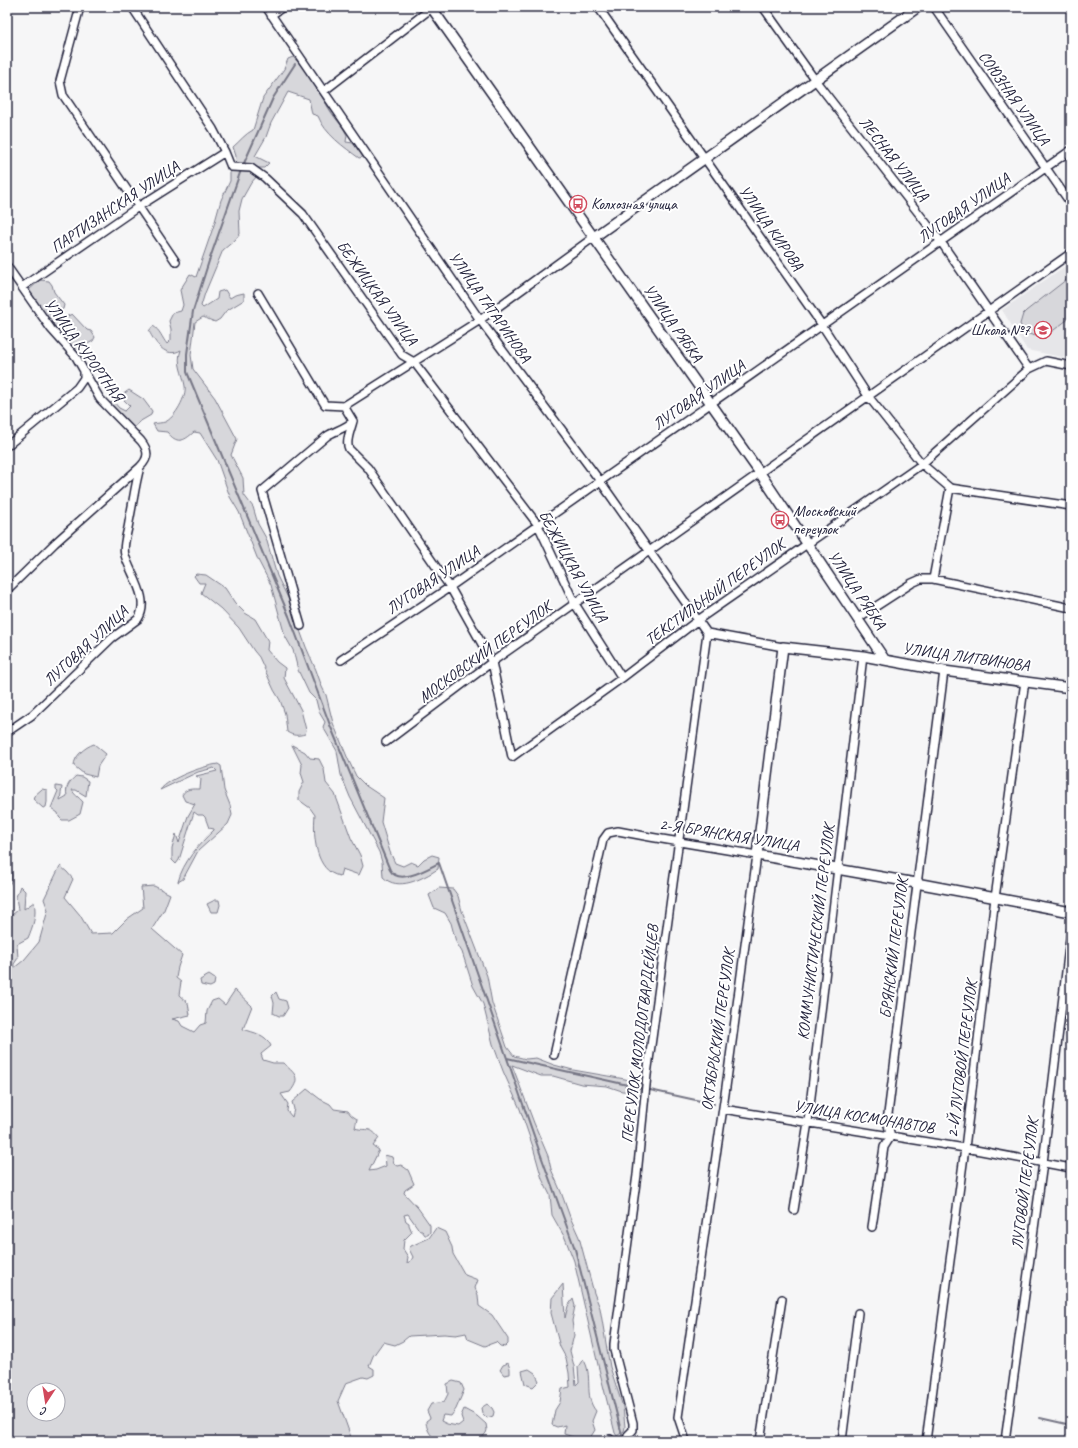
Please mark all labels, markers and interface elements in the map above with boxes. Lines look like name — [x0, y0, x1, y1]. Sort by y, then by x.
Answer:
street label: СОЮЗНАЯ УЛИЦА — [974, 47, 1054, 150]
street label: ЛЕСНАЯ УЛИЦА — [855, 113, 934, 206]
street label: ПАРТИЗАНСКАЯ УЛИЦА — [47, 156, 184, 257]
street label: ЛУГОВАЯ УЛИЦА — [914, 168, 1015, 247]
street label: УЛИЦА КИРОВА — [734, 182, 808, 275]
bus stop icon: Колхозная улица — [568, 194, 588, 214]
place label: Колхозная улица — [591, 194, 678, 214]
street label: БЕЖИЦКАЯ УЛИЦА — [332, 237, 422, 350]
street label: УЛИЦА ТАТАРИНОВА — [444, 248, 536, 367]
street label: УЛИЦА РЯБКА — [639, 280, 708, 366]
street label: УЛИЦА КУРОРТНАЯ — [40, 295, 129, 407]
place label: Школа №7 — [970, 320, 1031, 340]
school or university icon: Школа №7 — [1033, 320, 1053, 340]
street label: ЛУГОВАЯ УЛИЦА — [649, 355, 750, 434]
place label: Московский переулок — [793, 501, 857, 539]
street label: БЕЖИЦКАЯ УЛИЦА — [534, 507, 612, 626]
bus stop icon: Московский переулок — [770, 510, 790, 530]
street label: ТЕКСТИЛЬНЫЙ ПЕРЕУЛОК — [641, 533, 791, 650]
street label: ЛУГОВАЯ УЛИЦА — [383, 541, 484, 619]
street label: УЛИЦА РЯБКА — [824, 547, 891, 634]
street label: МОСКОВСКИЙ ПЕРЕУЛОК — [415, 595, 558, 707]
street label: ЛУГОВАЯ УЛИЦА — [40, 601, 133, 690]
street label: УЛИЦА ЛИТВИНОВА — [901, 638, 1032, 676]
street label: 2-Я БРЯНСКАЯ УЛИЦА — [658, 814, 801, 856]
street label: КОММУНИСТИЧЕСКИЙ ПЕРЕУЛОК — [793, 820, 840, 1041]
street label: БРЯНСКИЙ ПЕРЕУЛОК — [875, 873, 913, 1020]
street label: ПЕРЕУЛОК МОЛОДОГВАРДЕЙЦЕВ — [617, 922, 664, 1144]
street label: ОКТЯБРЬСКИЙ ПЕРЕУЛОК — [697, 945, 740, 1112]
street label: 2-Й ЛУГОВОЙ ПЕРЕУЛОК — [942, 976, 982, 1139]
street label: УЛИЦА КОСМОНАВТОВ — [793, 1096, 937, 1138]
street label: ЛУГОВОЙ ПЕРЕУЛОК — [1007, 1114, 1043, 1251]
north arrow — [26, 1382, 66, 1422]
text: С — [38, 1404, 48, 1419]

